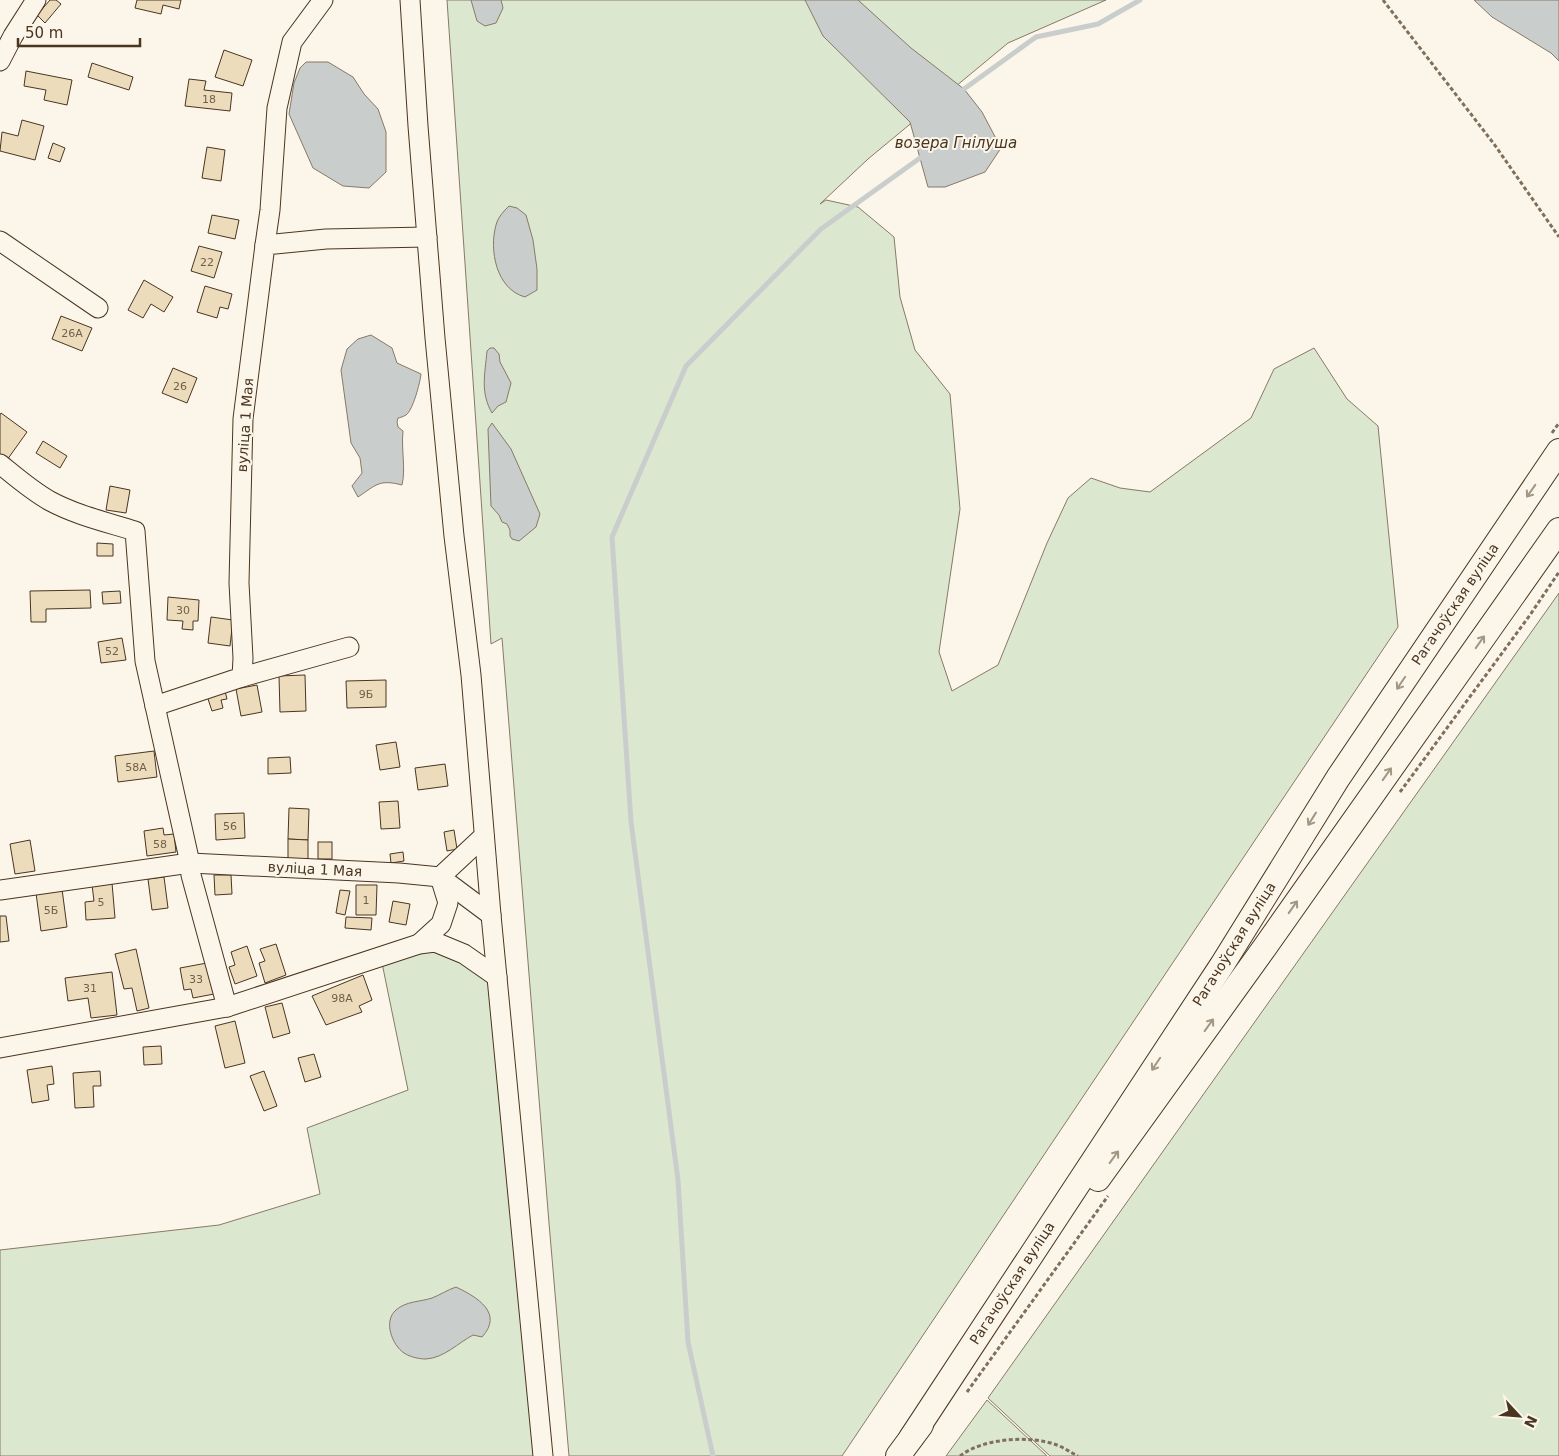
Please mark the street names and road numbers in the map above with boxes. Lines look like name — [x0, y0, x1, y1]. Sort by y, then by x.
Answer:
street label: вуліца 1 Мая — [234, 377, 256, 473]
street label: Рагачоўская вуліца — [1408, 540, 1502, 668]
street label: вуліца 1 Мая — [267, 859, 363, 879]
street label: Рагачоўская вуліца — [1189, 879, 1279, 1009]
street label: Рагачоўская вуліца — [966, 1219, 1058, 1347]

